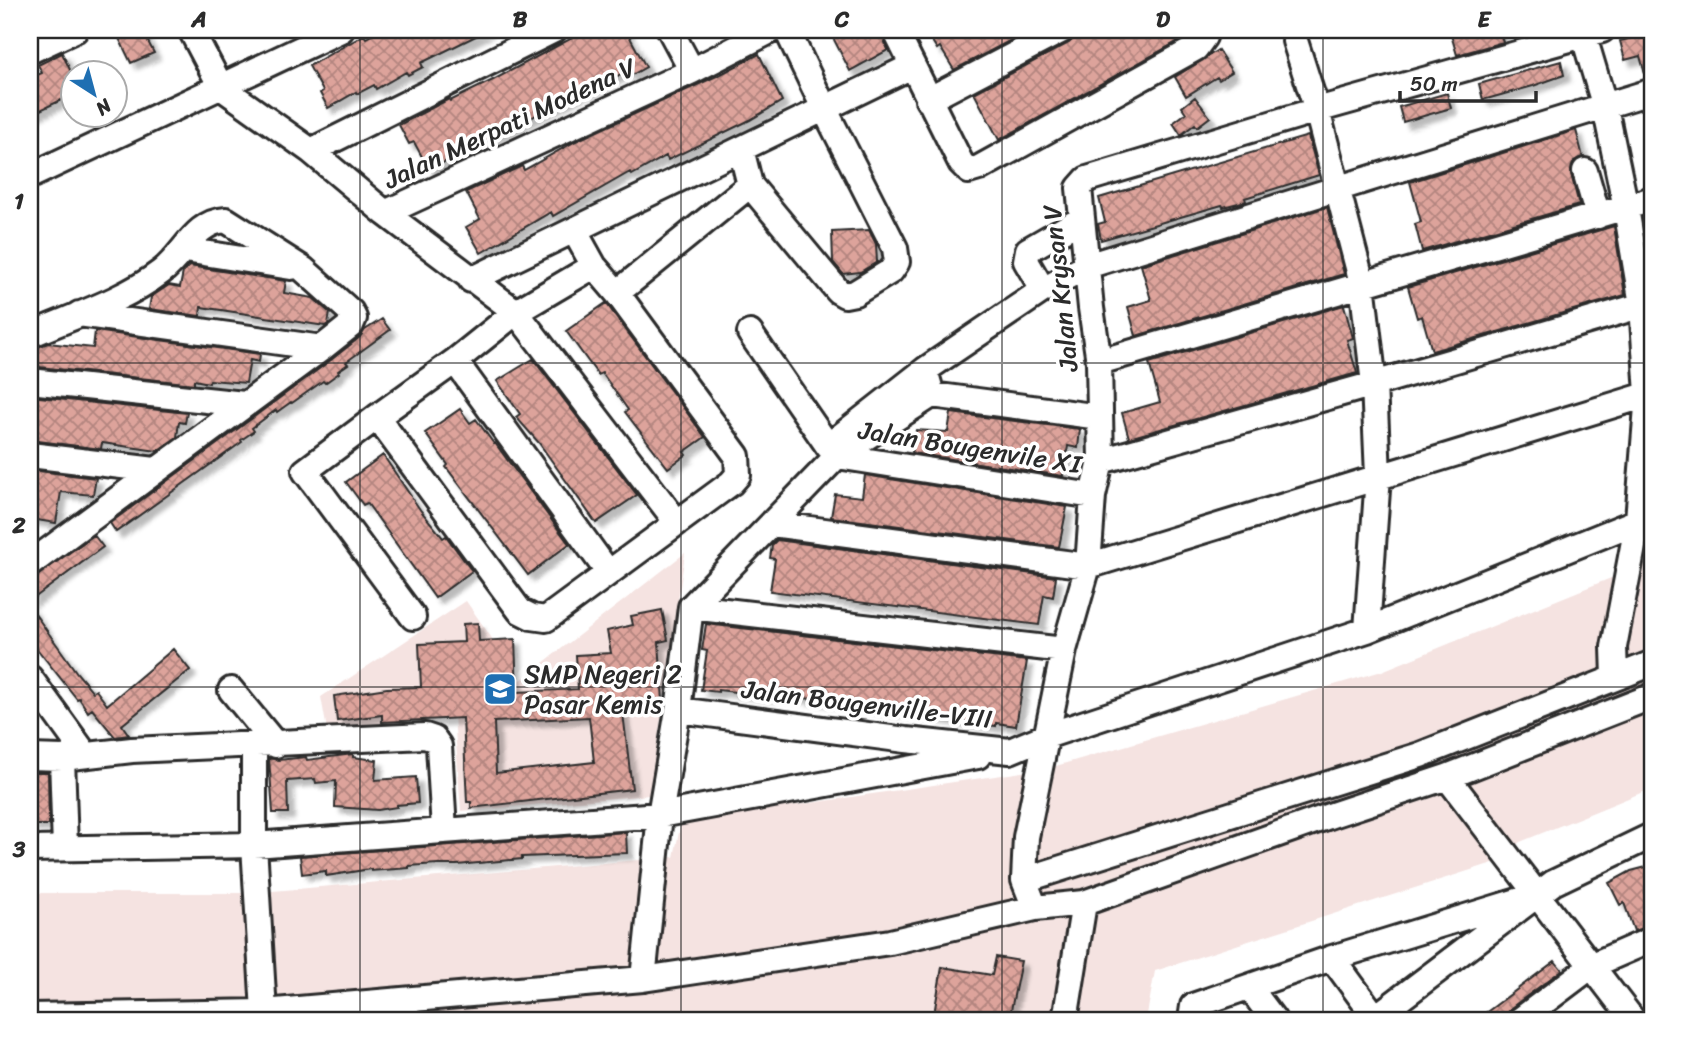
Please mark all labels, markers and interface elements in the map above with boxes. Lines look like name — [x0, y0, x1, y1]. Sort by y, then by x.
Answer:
text: A — [190, 0, 207, 40]
text: B — [513, 0, 528, 40]
text: C — [834, 0, 850, 40]
text: D — [1156, 0, 1171, 40]
text: E — [1478, 0, 1493, 40]
street label: Jalan Merpati Modena V — [375, 44, 645, 202]
north arrow — [60, 60, 130, 130]
scale bar — [1400, 60, 1536, 104]
text: 50 m — [1410, 65, 1458, 103]
text: N — [88, 90, 120, 125]
text: 1 — [14, 181, 24, 222]
street label: Jalan Krysan V — [1028, 202, 1092, 375]
street label: Jalan Bougenvile XI — [854, 407, 1086, 488]
text: 2 — [11, 505, 26, 546]
place label: SMP Negeri 2 Pasar Kemis — [524, 651, 682, 727]
street label: Jalan Bougenville-VIII — [738, 666, 995, 742]
school or university icon: SMP Negeri 2 Pasar Kemis — [481, 670, 519, 708]
text: 3 — [12, 829, 26, 870]

